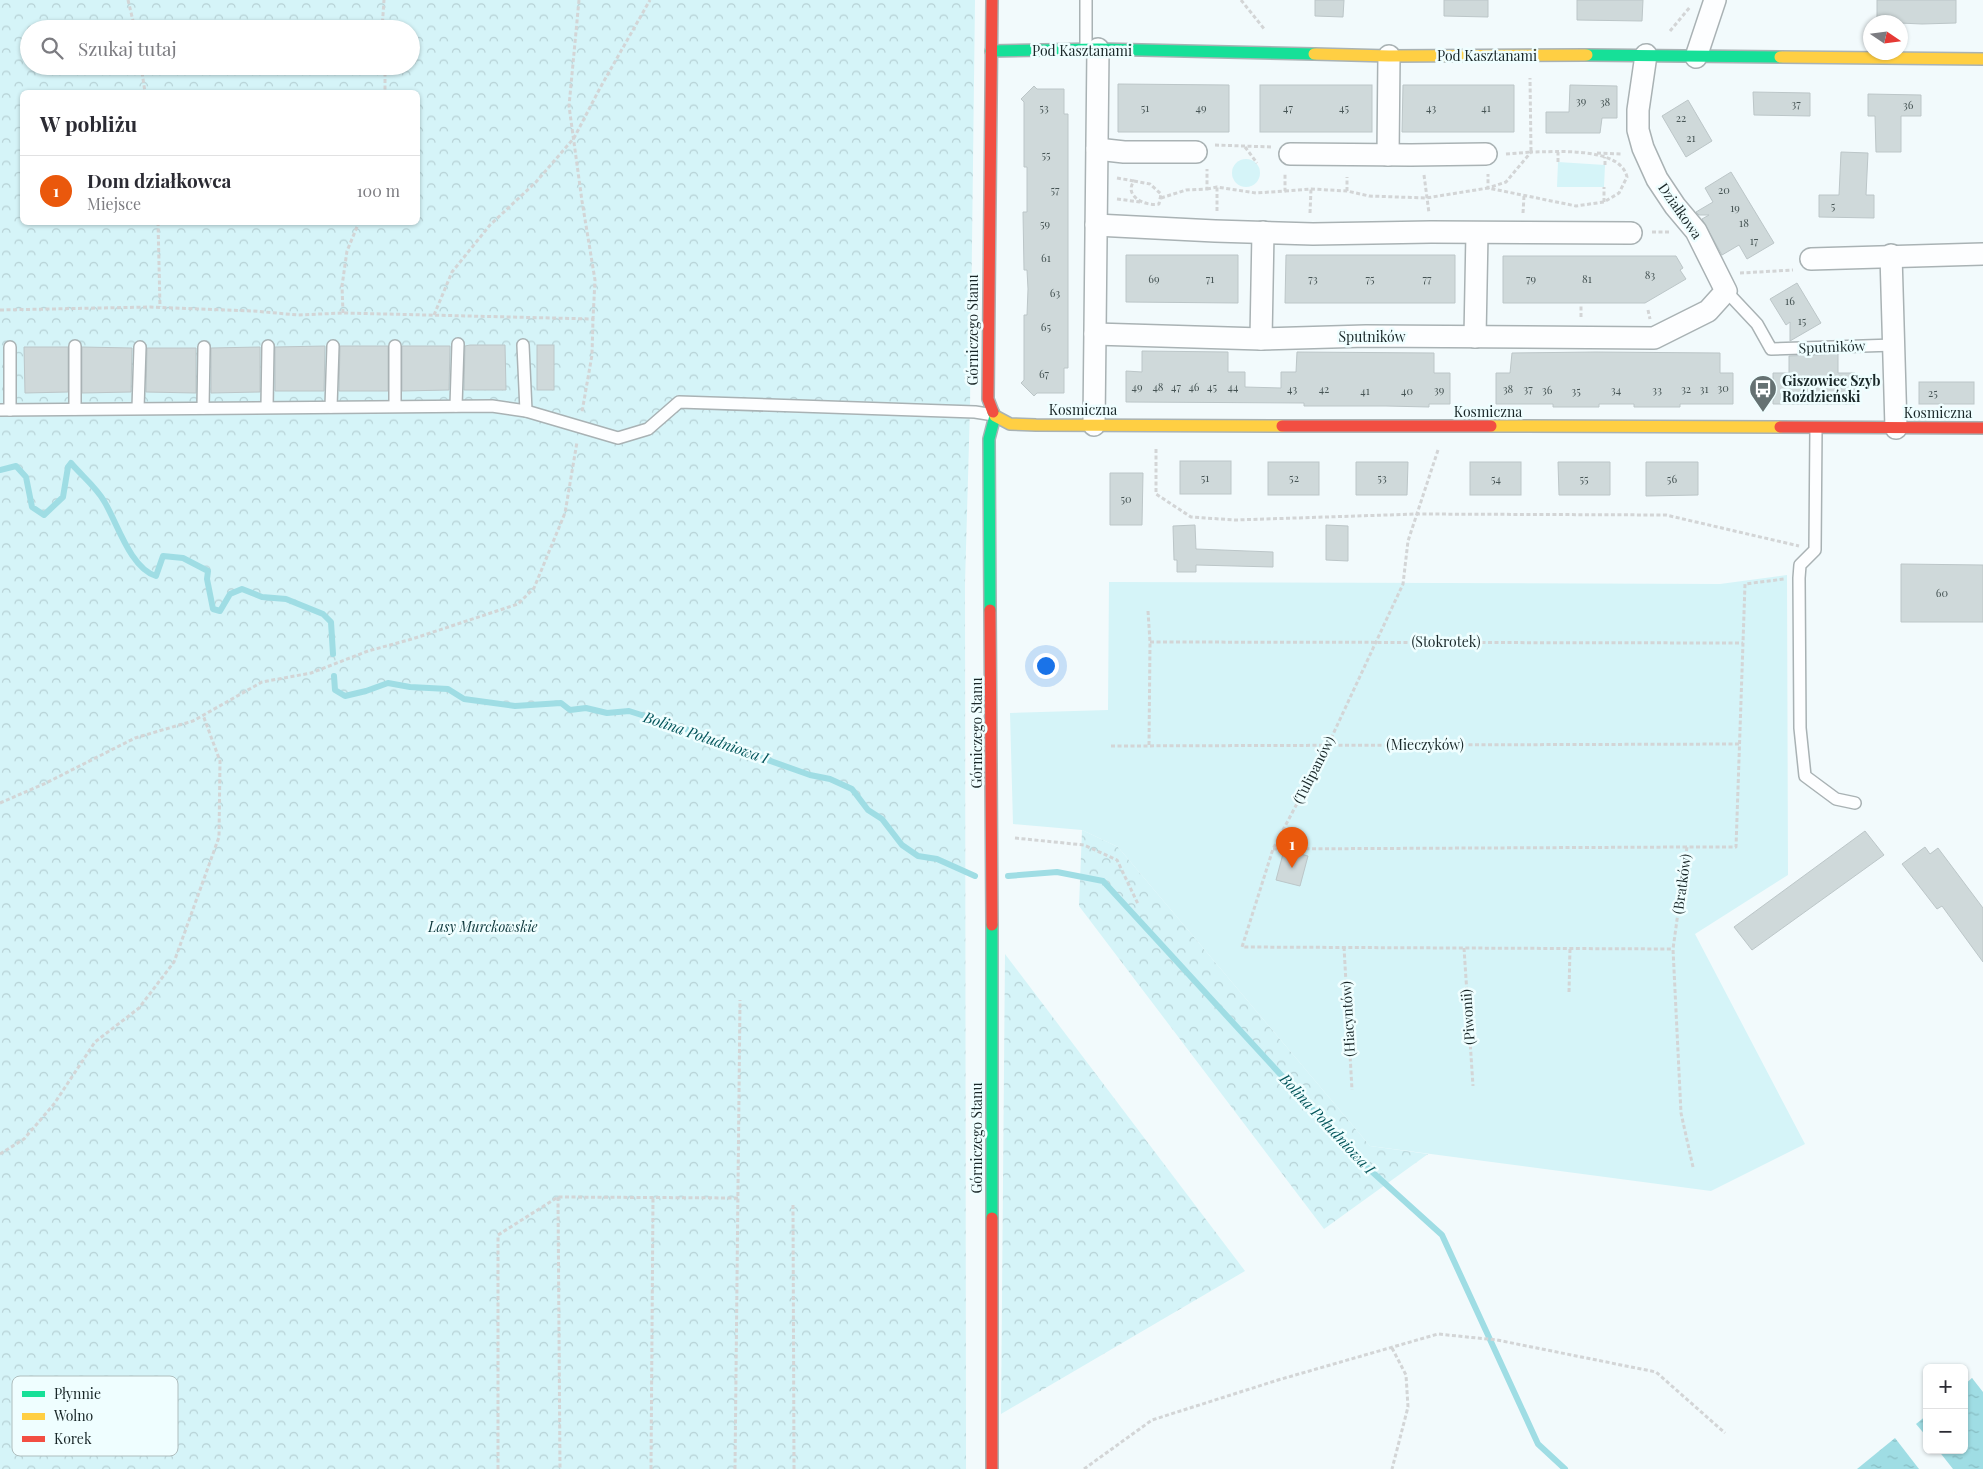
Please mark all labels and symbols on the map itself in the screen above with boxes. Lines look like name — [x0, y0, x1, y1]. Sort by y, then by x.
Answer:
north arrow — [1863, 15, 1908, 60]
street label: Pod Kasztanami — [1032, 41, 1132, 60]
street label: Pod Kasztanami — [1437, 46, 1537, 65]
house number: 39 — [1576, 93, 1587, 108]
house number: 38 — [1600, 94, 1611, 109]
house number: 37 — [1791, 96, 1801, 111]
house number: 36 — [1903, 97, 1914, 112]
house number: 53 — [1039, 100, 1049, 115]
house number: 51 — [1141, 100, 1149, 115]
house number: 49 — [1195, 100, 1207, 115]
house number: 47 — [1283, 100, 1293, 115]
house number: 45 — [1339, 100, 1349, 115]
house number: 43 — [1426, 100, 1436, 115]
house number: 41 — [1481, 100, 1491, 115]
house number: 22 — [1676, 110, 1686, 125]
house number: 21 — [1686, 130, 1696, 145]
house number: 55 — [1041, 147, 1051, 162]
street label: Działkowa — [1654, 179, 1707, 243]
house number: 57 — [1050, 182, 1060, 197]
house number: 20 — [1718, 182, 1730, 197]
house number: 5 — [1831, 198, 1836, 213]
house number: 19 — [1730, 200, 1740, 215]
house number: 18 — [1739, 215, 1749, 230]
house number: 59 — [1040, 216, 1050, 231]
house number: 17 — [1750, 233, 1759, 248]
house number: 61 — [1041, 250, 1051, 265]
house number: 83 — [1645, 267, 1655, 282]
house number: 69 — [1148, 271, 1160, 286]
house number: 71 — [1206, 271, 1214, 286]
house number: 73 — [1308, 271, 1318, 286]
house number: 75 — [1365, 271, 1375, 286]
house number: 77 — [1423, 271, 1432, 286]
house number: 79 — [1526, 271, 1536, 286]
house number: 81 — [1582, 271, 1592, 286]
street label: Górniczego Stanu — [963, 274, 982, 386]
house number: 63 — [1050, 285, 1060, 300]
house number: 16 — [1785, 293, 1795, 308]
house number: 15 — [1798, 313, 1807, 328]
house number: 65 — [1041, 319, 1052, 334]
street label: Sputników — [1339, 327, 1406, 346]
street label: Sputników — [1798, 336, 1866, 357]
house number: 67 — [1039, 366, 1050, 381]
place label: Giszowiec Szyb Roździeński — [1782, 371, 1880, 406]
bus stop icon: Giszowiec Szyb Roździeński — [1748, 374, 1778, 413]
house number: 49 — [1131, 379, 1143, 394]
house number: 48 — [1152, 379, 1164, 394]
house number: 47 — [1171, 379, 1181, 394]
house number: 46 — [1188, 379, 1200, 394]
house number: 45 — [1207, 379, 1217, 394]
house number: 44 — [1228, 379, 1239, 394]
house number: 30 — [1717, 380, 1729, 395]
house number: 43 — [1287, 381, 1297, 396]
house number: 42 — [1319, 381, 1329, 396]
house number: 38 — [1503, 381, 1514, 396]
house number: 37 — [1523, 381, 1533, 396]
house number: 32 — [1681, 381, 1691, 396]
house number: 31 — [1699, 381, 1709, 396]
house number: 39 — [1434, 382, 1445, 397]
house number: 36 — [1542, 382, 1553, 397]
house number: 34 — [1611, 382, 1622, 397]
house number: 33 — [1652, 382, 1662, 397]
house number: 41 — [1360, 383, 1370, 398]
house number: 40 — [1401, 383, 1413, 398]
house number: 35 — [1571, 383, 1581, 398]
house number: 25 — [1928, 385, 1938, 400]
street label: Kosmiczna — [1049, 400, 1117, 419]
street label: Kosmiczna — [1454, 402, 1522, 421]
street label: Kosmiczna — [1904, 403, 1972, 422]
house number: 51 — [1201, 470, 1209, 485]
house number: 52 — [1289, 470, 1299, 485]
house number: 53 — [1377, 470, 1387, 485]
house number: 54 — [1491, 471, 1502, 486]
house number: 55 — [1579, 471, 1589, 486]
house number: 56 — [1667, 471, 1677, 486]
house number: 50 — [1120, 491, 1132, 506]
house number: 60 — [1936, 585, 1949, 600]
street label: (Stokrotek) — [1411, 632, 1481, 651]
your location — [1033, 653, 1059, 679]
street label: Górniczego Stanu — [967, 677, 986, 789]
water label: Bolina Południowa I — [640, 706, 773, 768]
street label: (Tulipanów) — [1288, 733, 1339, 807]
street label: (Mieczyków) — [1386, 735, 1464, 754]
pin: 1 — [1276, 827, 1308, 868]
street label: (Bratków) — [1668, 852, 1695, 915]
park label: Lasy Murckowskie — [427, 917, 538, 936]
street label: (Hiacyntów) — [1336, 981, 1359, 1057]
street label: (Piwonii) — [1456, 989, 1479, 1046]
water label: Bolina Południowa I — [1275, 1068, 1381, 1179]
street label: Górniczego Stanu — [967, 1082, 986, 1194]
legend — [12, 1376, 178, 1456]
text: Płynnie — [54, 1384, 101, 1403]
text: Wolno — [53, 1406, 94, 1425]
text: Korek — [54, 1429, 92, 1448]

